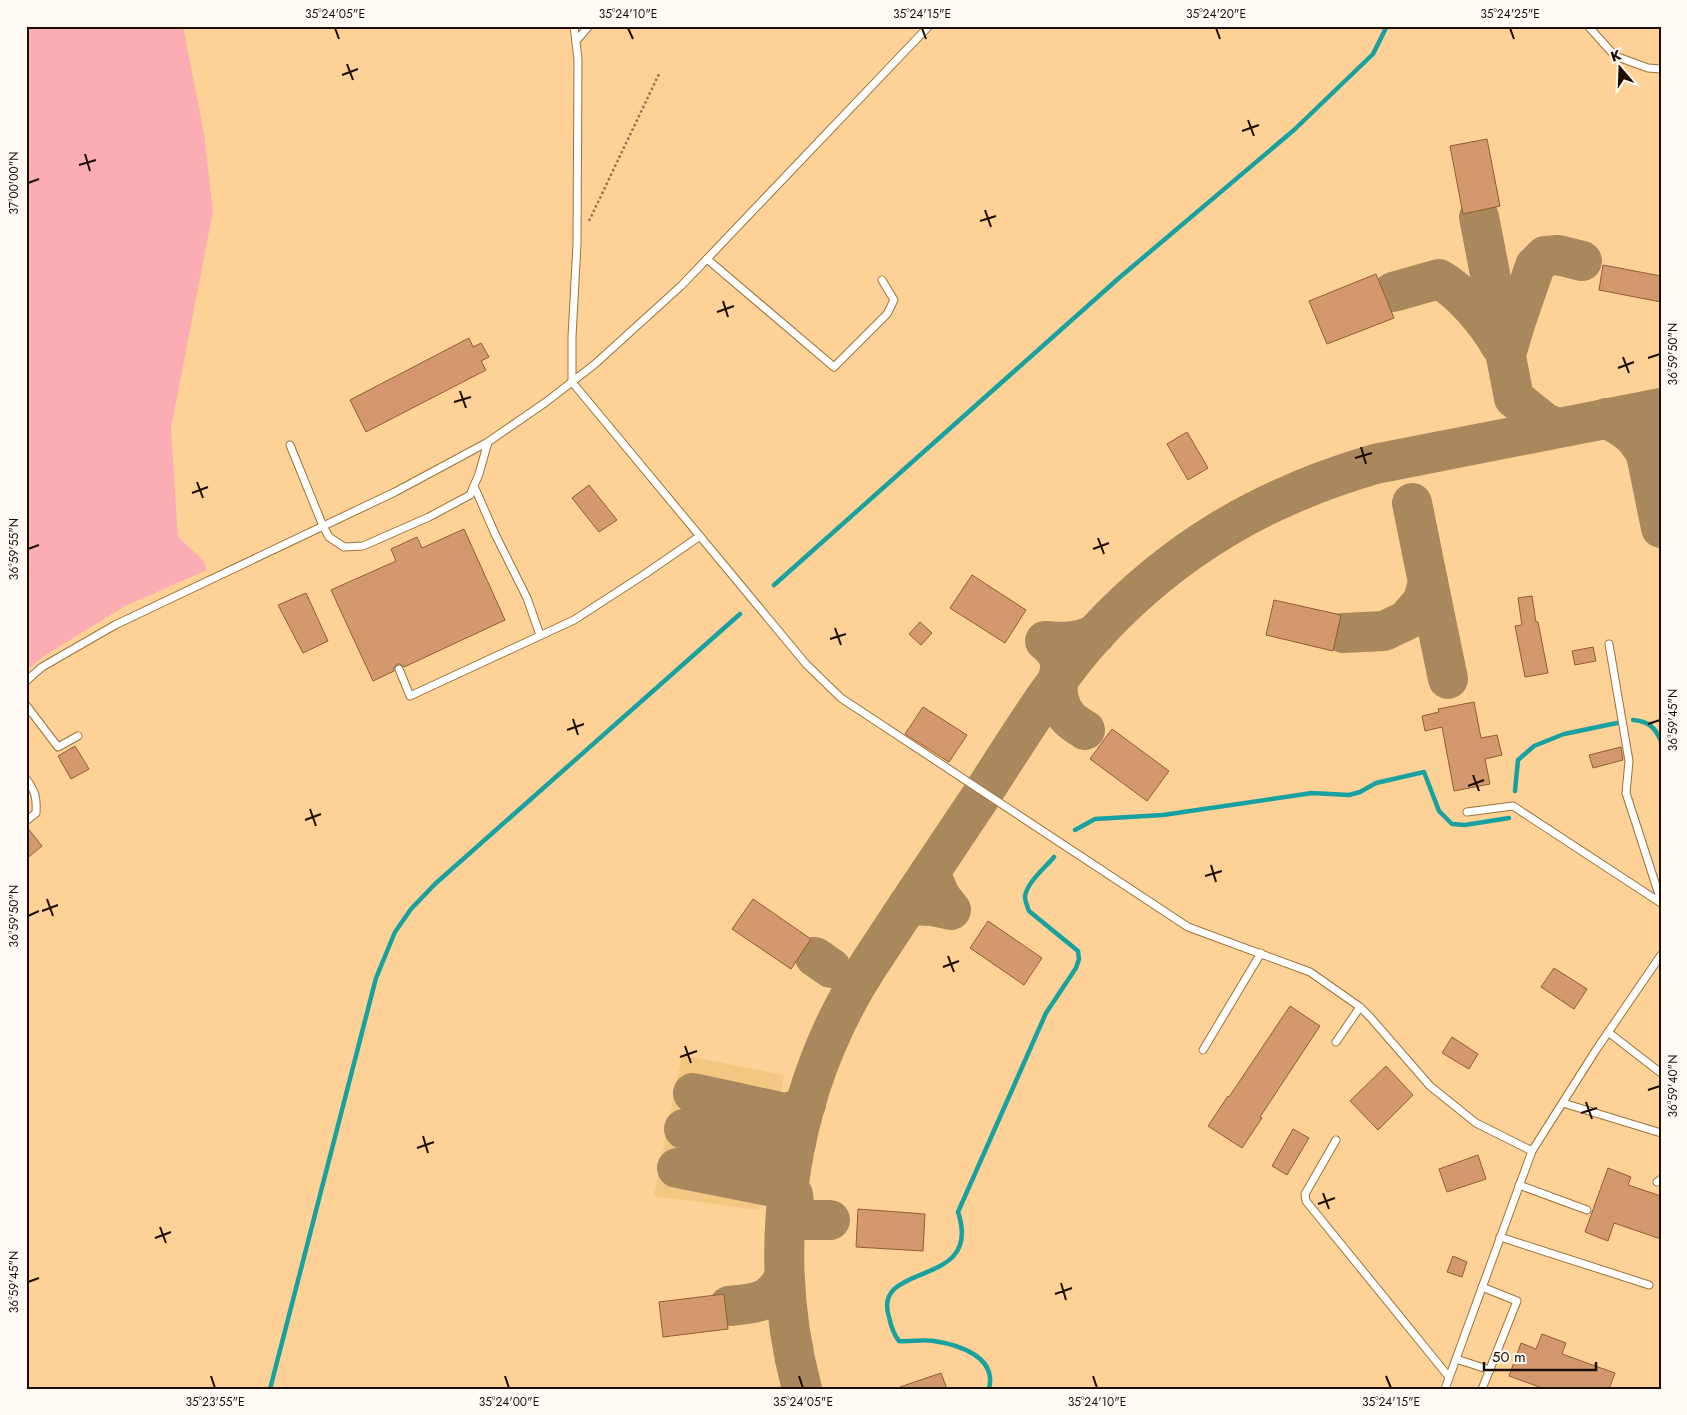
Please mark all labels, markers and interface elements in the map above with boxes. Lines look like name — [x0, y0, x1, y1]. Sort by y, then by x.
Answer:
text: 35°24'05"E — [305, 5, 365, 23]
text: 35°24'10"E — [599, 5, 657, 23]
text: 35°24'15"E — [893, 5, 951, 23]
text: 35°24'20"E — [1186, 5, 1246, 23]
text: 35°24'25"E — [1480, 5, 1540, 23]
north arrow — [1594, 42, 1644, 92]
text: K — [1608, 45, 1624, 67]
text: 37°00'00"N — [5, 151, 23, 215]
text: 36°59'50"N — [1664, 323, 1682, 385]
text: 36°59'55"N — [5, 518, 23, 580]
text: 36°59'45"N — [1664, 689, 1682, 751]
text: 36°59'50"N — [5, 885, 23, 947]
text: 36°59'40"N — [1664, 1055, 1682, 1117]
text: 36°59'45"N — [5, 1251, 23, 1313]
scale bar — [1484, 1340, 1597, 1372]
text: 50 m — [1492, 1346, 1526, 1368]
text: 35°23'55"E — [185, 1393, 245, 1411]
text: 35°24'00"E — [479, 1393, 539, 1411]
text: 35°24'05"E — [773, 1393, 833, 1411]
text: 35°24'10"E — [1068, 1393, 1126, 1411]
text: 35°24'15"E — [1362, 1393, 1420, 1411]

